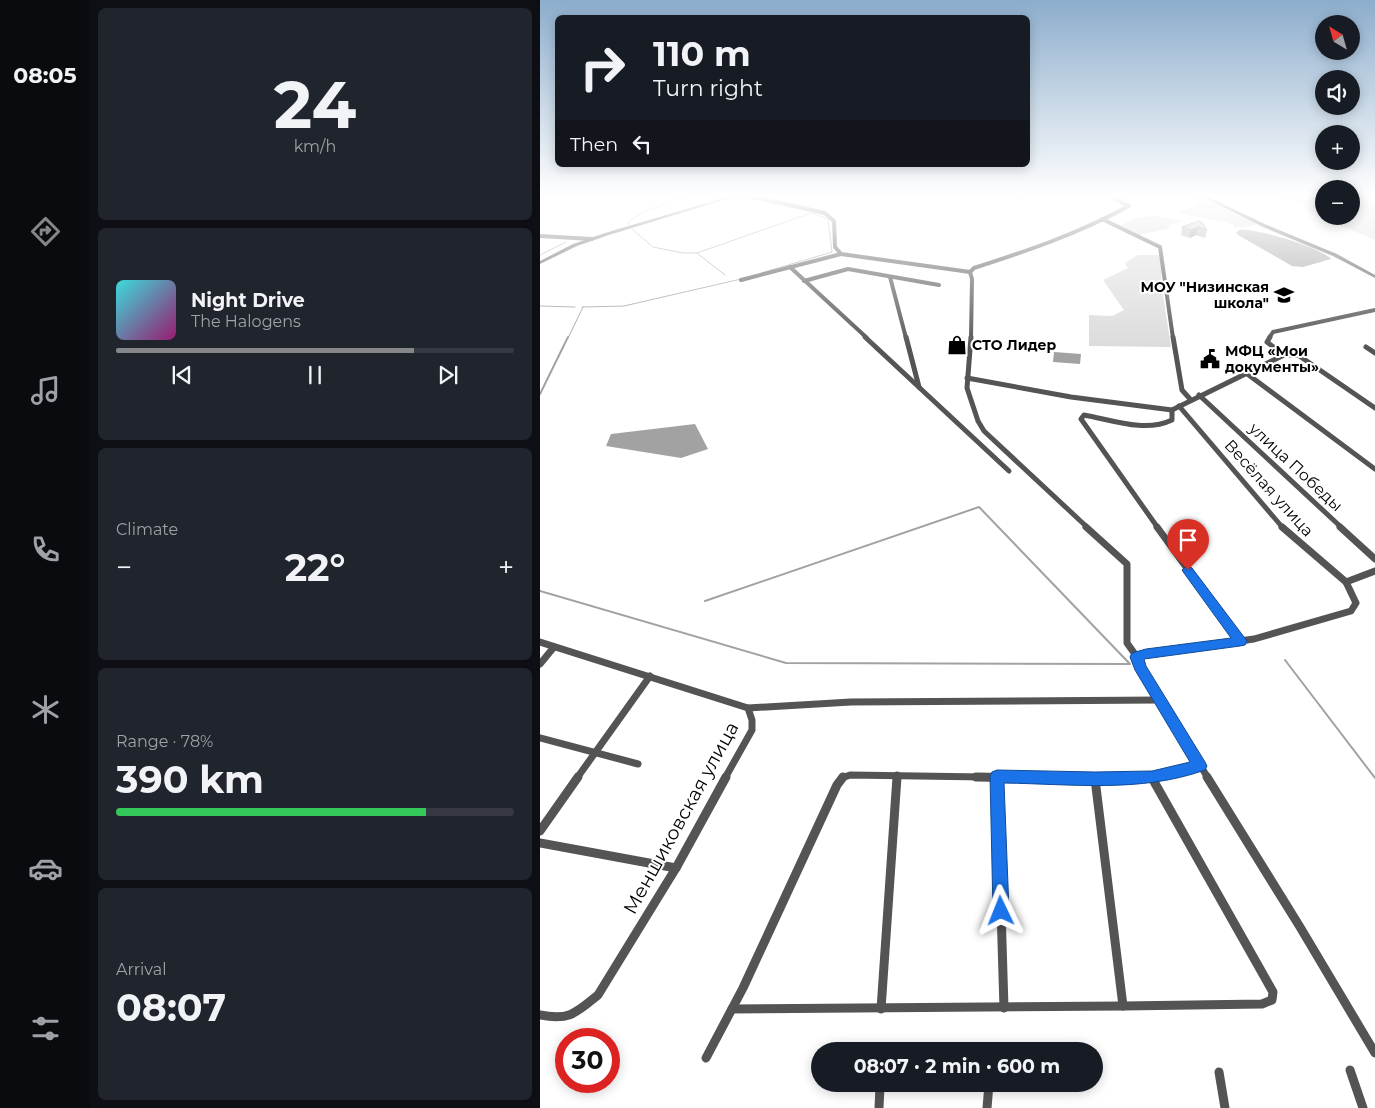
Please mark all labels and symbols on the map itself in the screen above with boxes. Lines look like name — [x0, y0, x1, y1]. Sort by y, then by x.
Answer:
north arrow — [1315, 15, 1360, 60]
place label: МОУ "Низинская школа" — [1141, 278, 1269, 312]
school or university icon: МОУ "Низинская школа" — [1273, 284, 1295, 306]
shop icon: СТО Лидер — [946, 334, 968, 356]
place label: СТО Лидер — [972, 336, 1056, 354]
place label: МФЦ «Мои документы» — [1225, 342, 1319, 376]
public building icon: МФЦ «Мои документы» — [1199, 348, 1221, 370]
street label: улица Победы — [1245, 418, 1347, 515]
street label: Весёлая улица — [1221, 436, 1317, 540]
pin — [1167, 519, 1209, 570]
street label: Меншиковская улица — [618, 718, 744, 918]
position arrow — [974, 884, 1026, 936]
speed limit sign: 30 — [555, 1028, 620, 1093]

